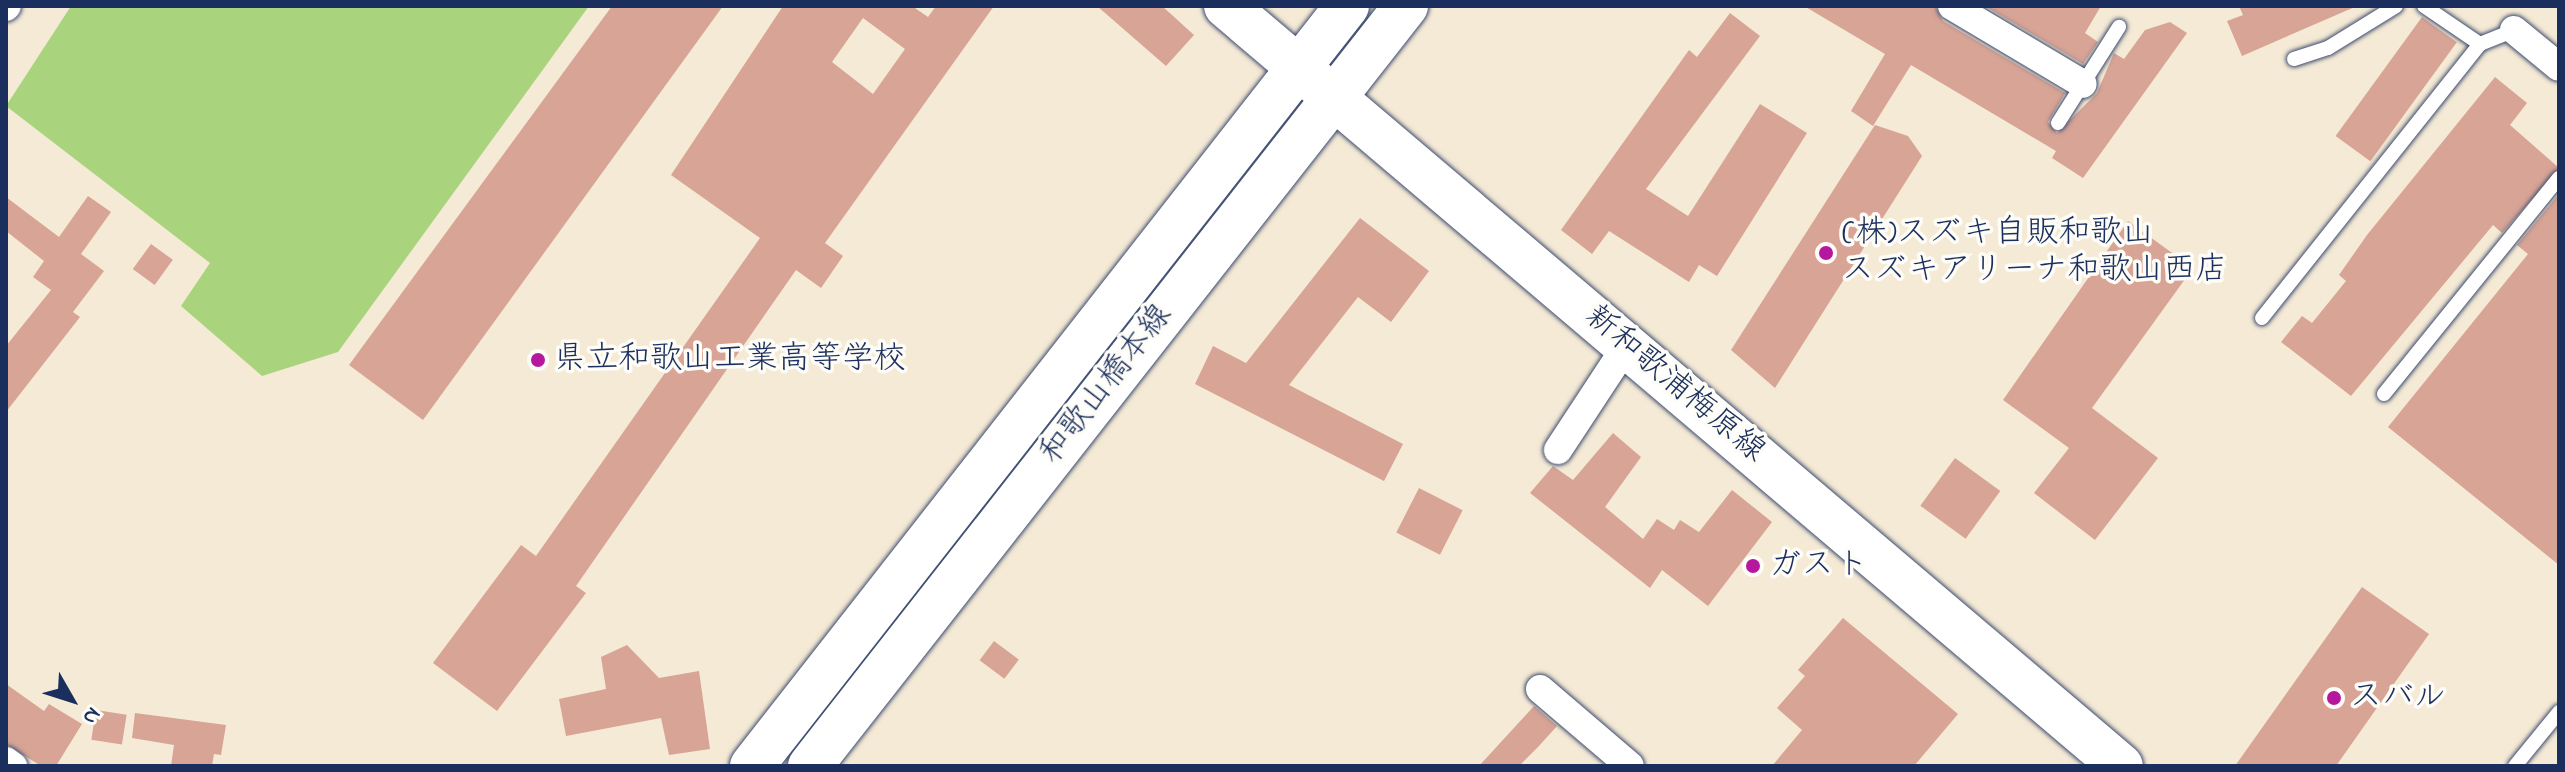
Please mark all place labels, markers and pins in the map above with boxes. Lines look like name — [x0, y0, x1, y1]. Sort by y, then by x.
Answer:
place label: (株)スズキ自販和歌山 スズキアリーナ和歌山西店 — [1842, 216, 2226, 291]
marker: (株)スズキ自販和歌山 スズキアリーナ和歌山西店 — [1817, 244, 1835, 262]
place label: 県立和歌山工業高等学校 — [554, 341, 906, 379]
marker: 県立和歌山工業高等学校 — [529, 351, 547, 369]
place label: ガスト — [1769, 547, 1865, 585]
marker: ガスト — [1744, 557, 1762, 575]
place label: スバル — [2350, 679, 2446, 717]
marker: スバル — [2325, 689, 2343, 707]

